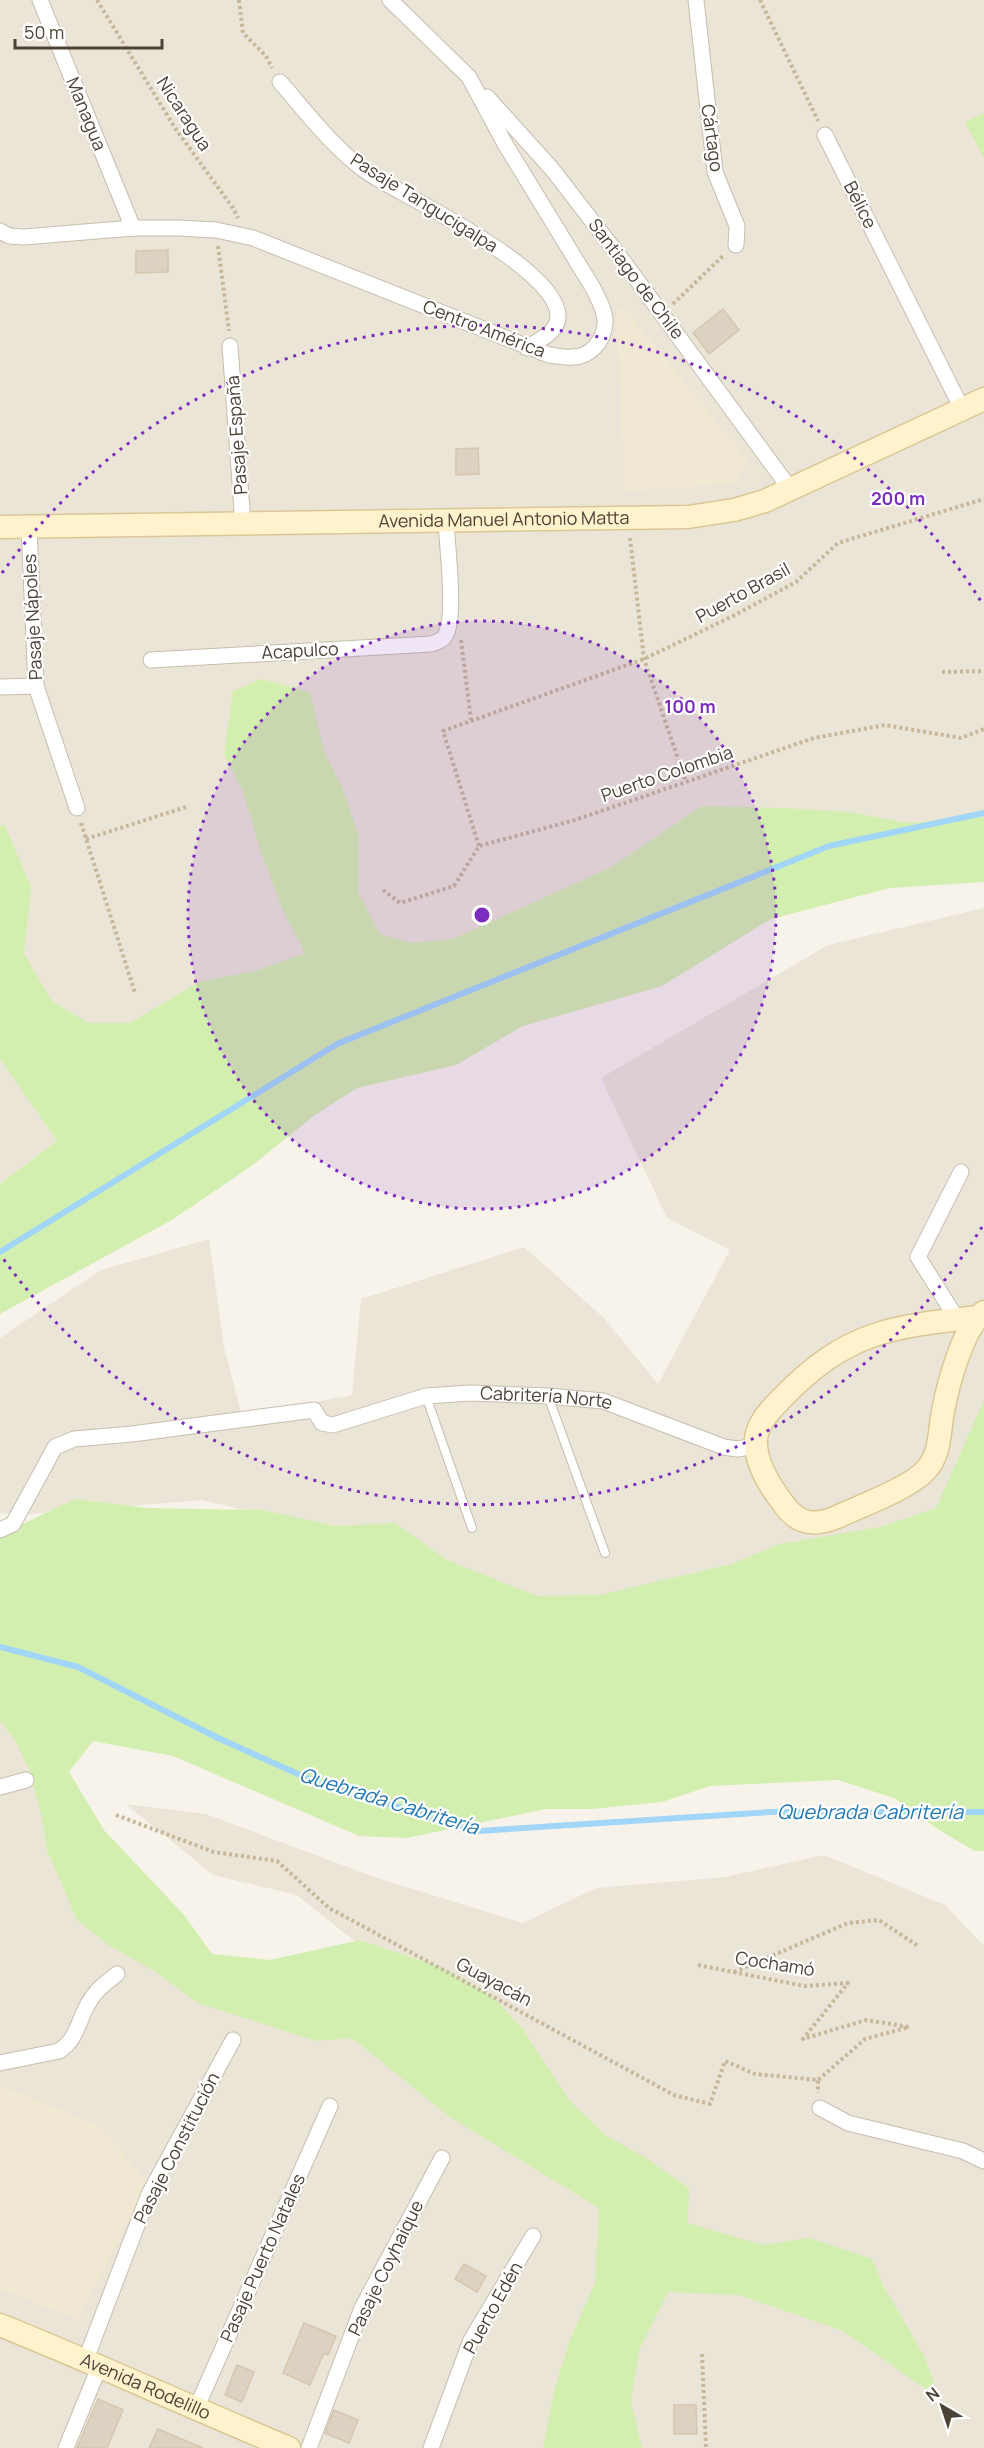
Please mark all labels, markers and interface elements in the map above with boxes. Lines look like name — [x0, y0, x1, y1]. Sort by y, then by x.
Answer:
scale bar — [15, 12, 162, 50]
text: 50 m — [24, 20, 64, 44]
street label: Nicaragua — [152, 72, 218, 155]
street label: Managua — [61, 73, 113, 154]
street label: Cártago — [696, 103, 730, 173]
street label: Pasaje Tangucigalpa — [346, 147, 503, 257]
street label: Bélice — [839, 177, 883, 232]
street label: Santiago de Chile — [583, 213, 690, 344]
street label: Centro América — [420, 294, 549, 362]
street label: Pasaje España — [220, 375, 252, 496]
text: 200 m — [871, 486, 925, 510]
street label: Avenida Manuel Antonio Matta — [378, 505, 630, 532]
street label: Pasaje Nápoles — [17, 553, 47, 681]
street label: Puerto Brasil — [691, 556, 794, 628]
street label: Acapulco — [261, 636, 339, 664]
text: 100 m — [664, 694, 716, 718]
street label: Puerto Colombia — [597, 739, 736, 807]
centre of rings — [472, 905, 492, 925]
street label: Cabritería Norte — [480, 1380, 617, 1415]
water label: Quebrada Cabritería — [296, 1760, 483, 1841]
water label: Quebrada Cabritería — [777, 1798, 964, 1825]
street label: Cochamó — [734, 1945, 817, 1981]
street label: Guayacán — [452, 1951, 537, 2011]
street label: Pasaje Constitución — [128, 2068, 225, 2227]
street label: Pasaje Puerto Natales — [214, 2170, 310, 2346]
street label: Pasaje Coyhaique — [342, 2196, 428, 2339]
street label: Puerto Edén — [457, 2257, 527, 2358]
street label: Avenida Rodelillo — [77, 2347, 215, 2424]
north arrow — [912, 2376, 972, 2436]
text: N — [921, 2382, 944, 2407]

